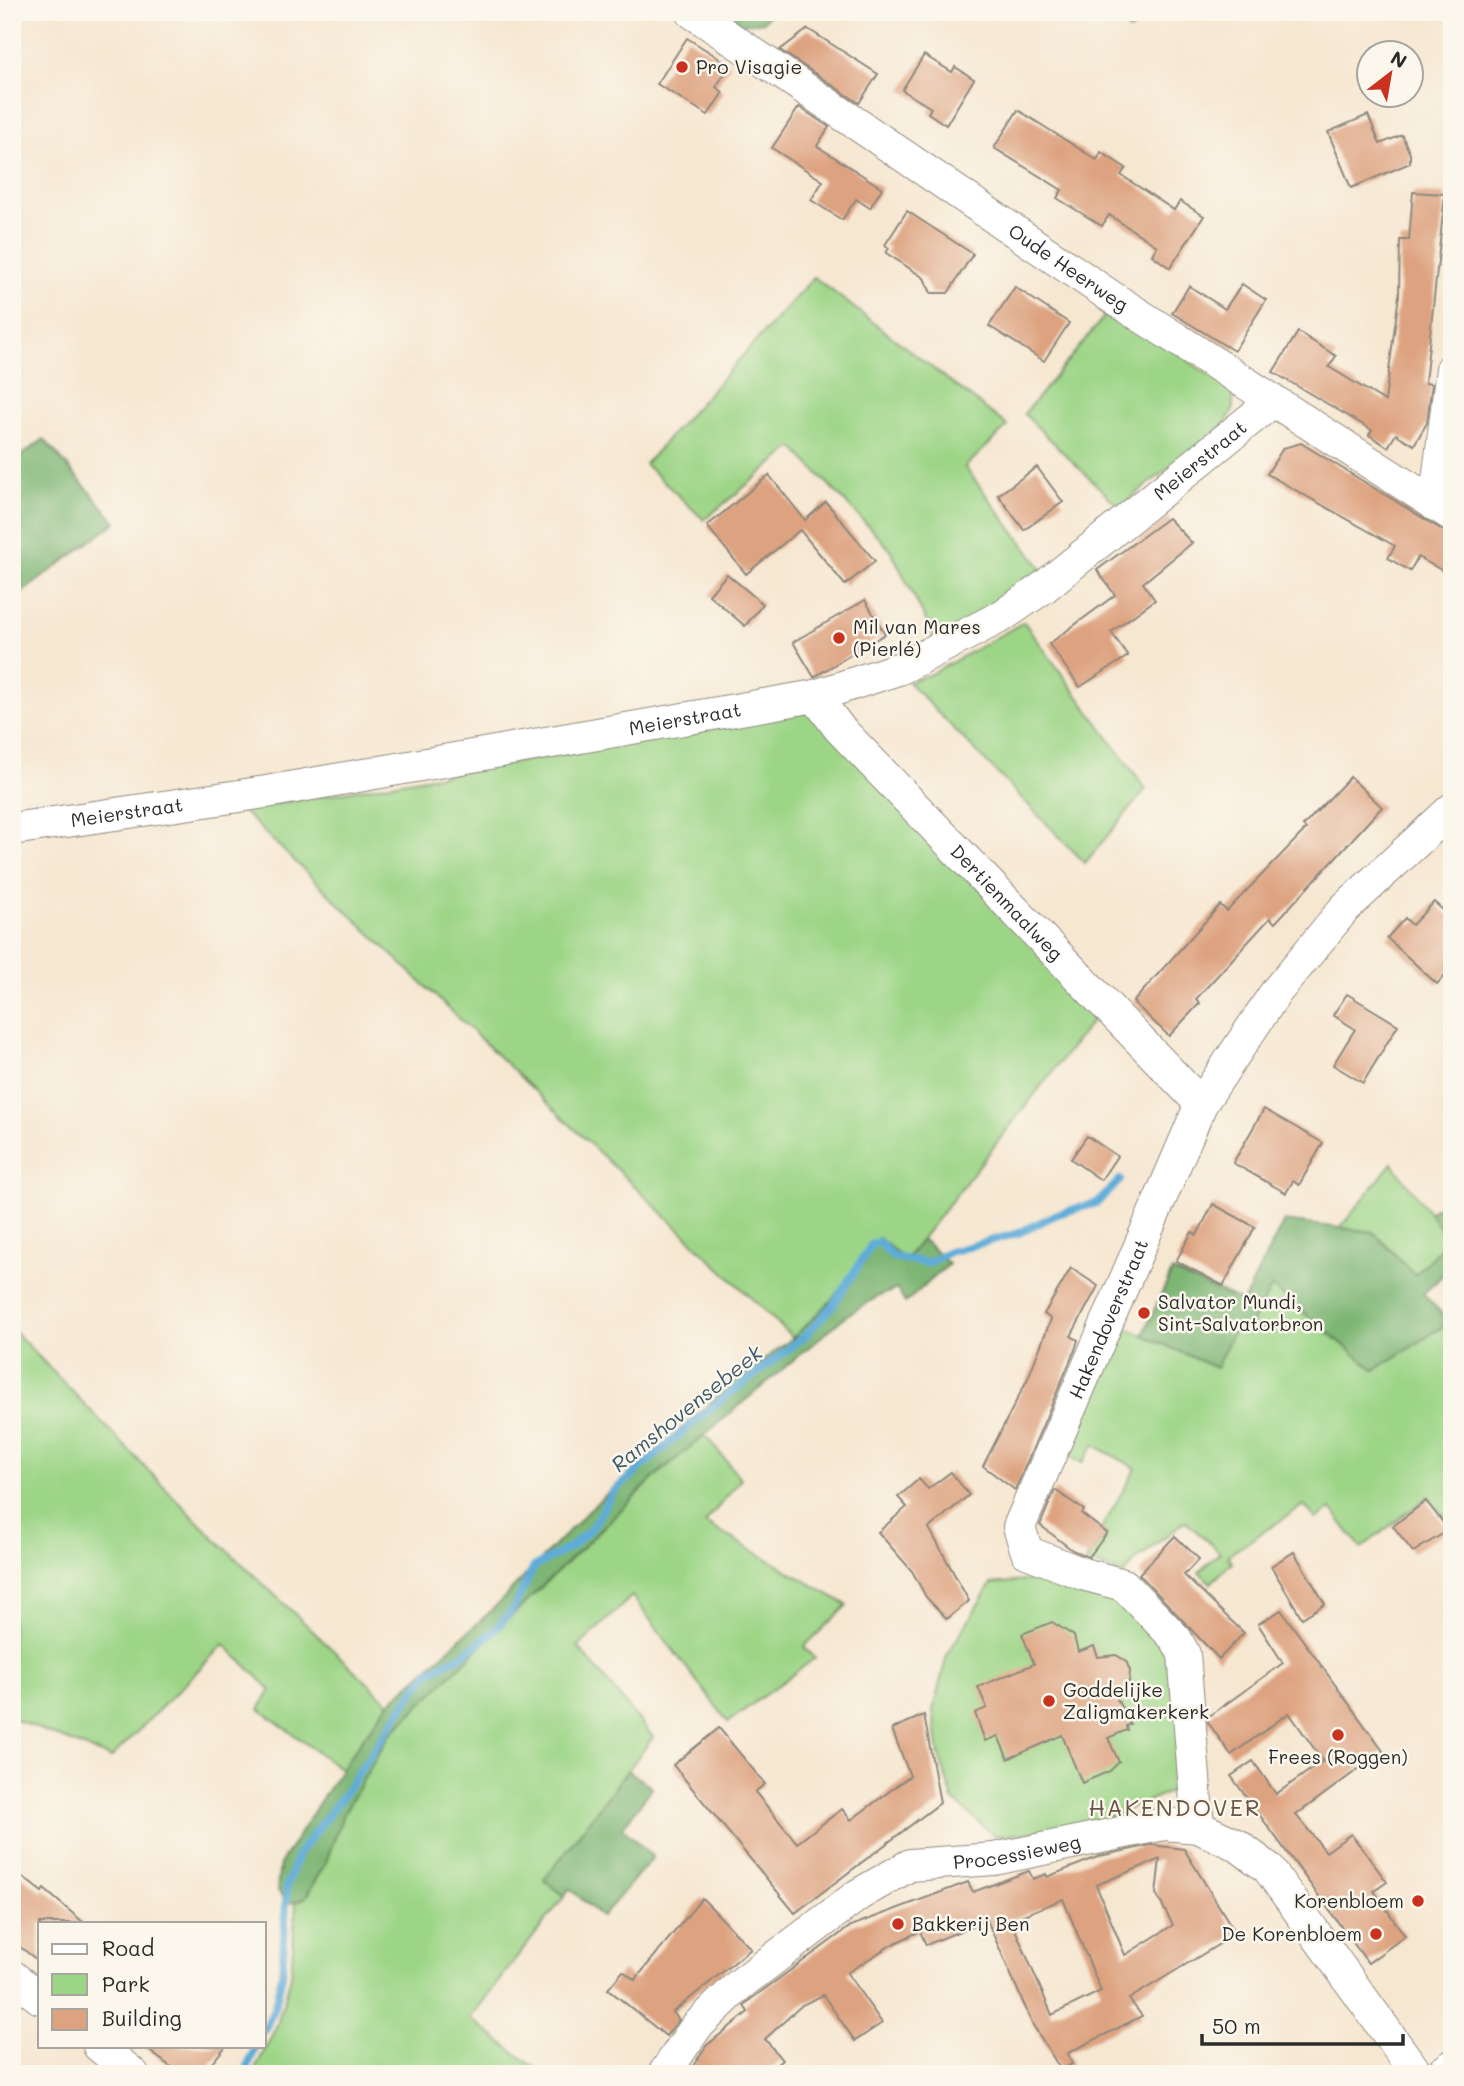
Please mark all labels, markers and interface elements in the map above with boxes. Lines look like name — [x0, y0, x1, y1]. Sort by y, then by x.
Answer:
north arrow — [1356, 38, 1426, 108]
text: N — [1386, 45, 1412, 73]
place label: Pro Visagie — [696, 54, 802, 79]
marker: Pro Visagie — [674, 59, 690, 75]
street label: Oude Heerweg — [1004, 218, 1133, 317]
street label: Meierstraat — [1148, 415, 1251, 505]
place label: Mil van Mares (Pierlé) — [853, 614, 981, 661]
marker: Mil van Mares (Pierlé) — [831, 630, 847, 646]
street label: Meierstraat — [627, 696, 743, 740]
street label: Meierstraat — [69, 791, 185, 832]
street label: Dertienmaalweg — [945, 839, 1069, 965]
street label: Hakendoverstraat — [1063, 1235, 1154, 1402]
place label: Salvator Mundi, Sint-Salvatorbron — [1158, 1289, 1323, 1336]
marker: Salvator Mundi, Sint-Salvatorbron — [1136, 1305, 1152, 1321]
water label: Ramshovensebeek — [605, 1338, 768, 1477]
place label: Goddelijke Zaligmakerkerk — [1063, 1677, 1209, 1724]
marker: Goddelijke Zaligmakerkerk — [1041, 1693, 1057, 1709]
marker: Frees (Roggen) — [1330, 1727, 1346, 1743]
place label: Frees (Roggen) — [1268, 1744, 1408, 1769]
district label: HAKENDOVER — [1088, 1792, 1262, 1822]
street label: Processieweg — [952, 1829, 1083, 1874]
place label: Korenbloem — [1294, 1888, 1404, 1913]
marker: Korenbloem — [1410, 1893, 1426, 1909]
place label: Bakkerij Ben — [912, 1911, 1029, 1936]
marker: Bakkerij Ben — [890, 1916, 906, 1932]
place label: De Korenbloem — [1221, 1921, 1362, 1946]
legend — [38, 1922, 266, 2048]
marker: De Korenbloem — [1368, 1926, 1384, 1942]
text: Road — [102, 1934, 154, 1961]
text: Park — [102, 1970, 150, 1997]
scale bar — [1202, 2002, 1403, 2046]
text: Building — [102, 2004, 182, 2031]
text: 50 m — [1212, 2012, 1261, 2039]

